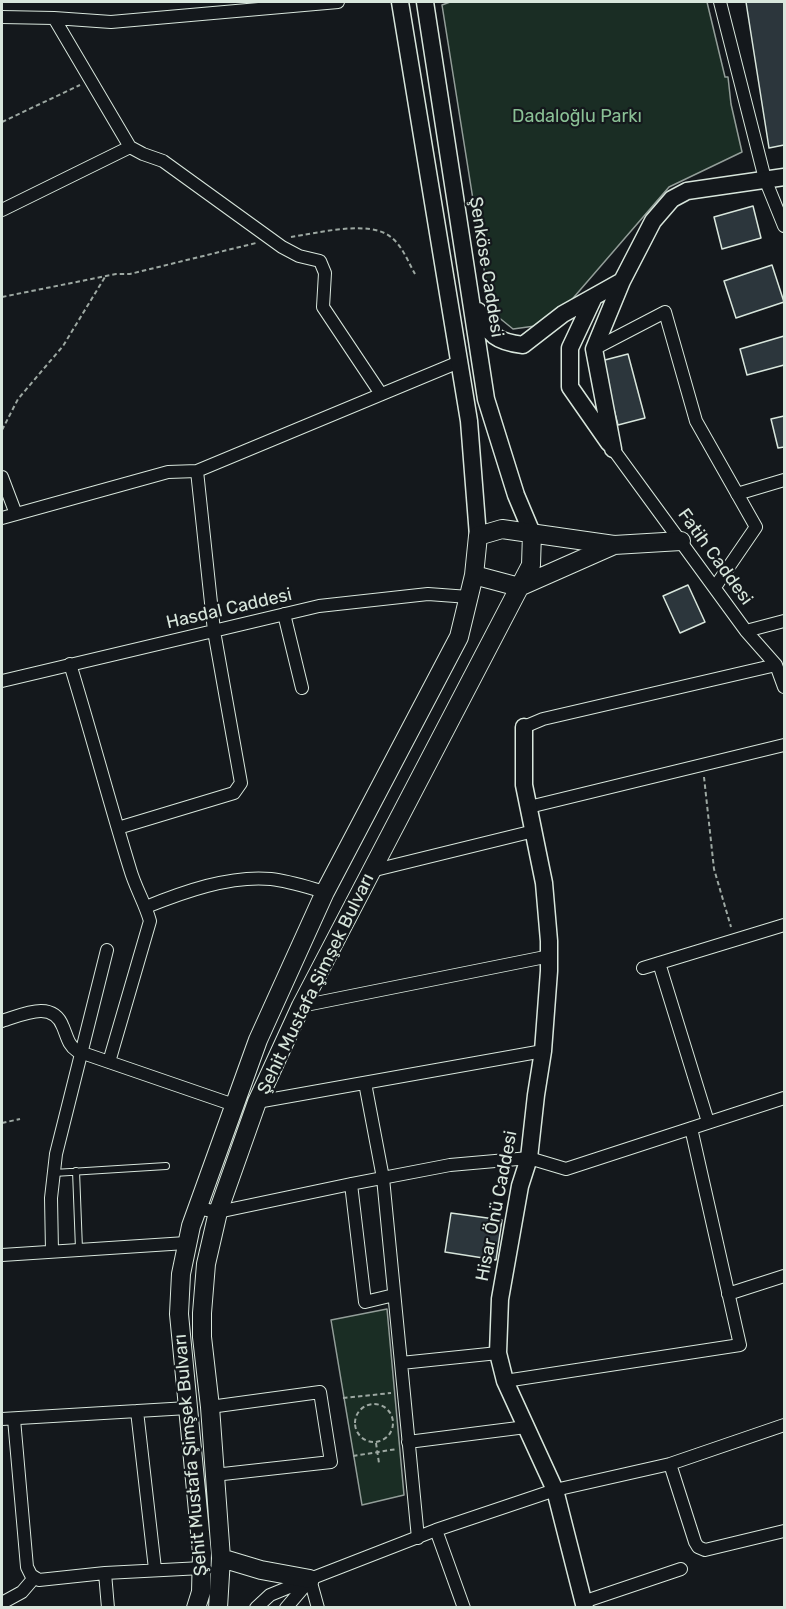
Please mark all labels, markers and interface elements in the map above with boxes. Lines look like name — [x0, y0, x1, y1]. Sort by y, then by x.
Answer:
park label: Dadaloğlu Parkı — [512, 106, 642, 128]
street label: Şenköse Caddesi — [464, 195, 508, 339]
street label: Fatih Caddesi — [673, 505, 757, 609]
street label: Hasdal Caddesi — [164, 584, 294, 634]
street label: Şehit Mustafa Şimşek Bulvarı — [253, 870, 379, 1098]
street label: Hisar Önü Caddesi — [472, 1129, 522, 1283]
street label: Şehit Mustafa Şimşek Bulvarı — [170, 1333, 212, 1577]

